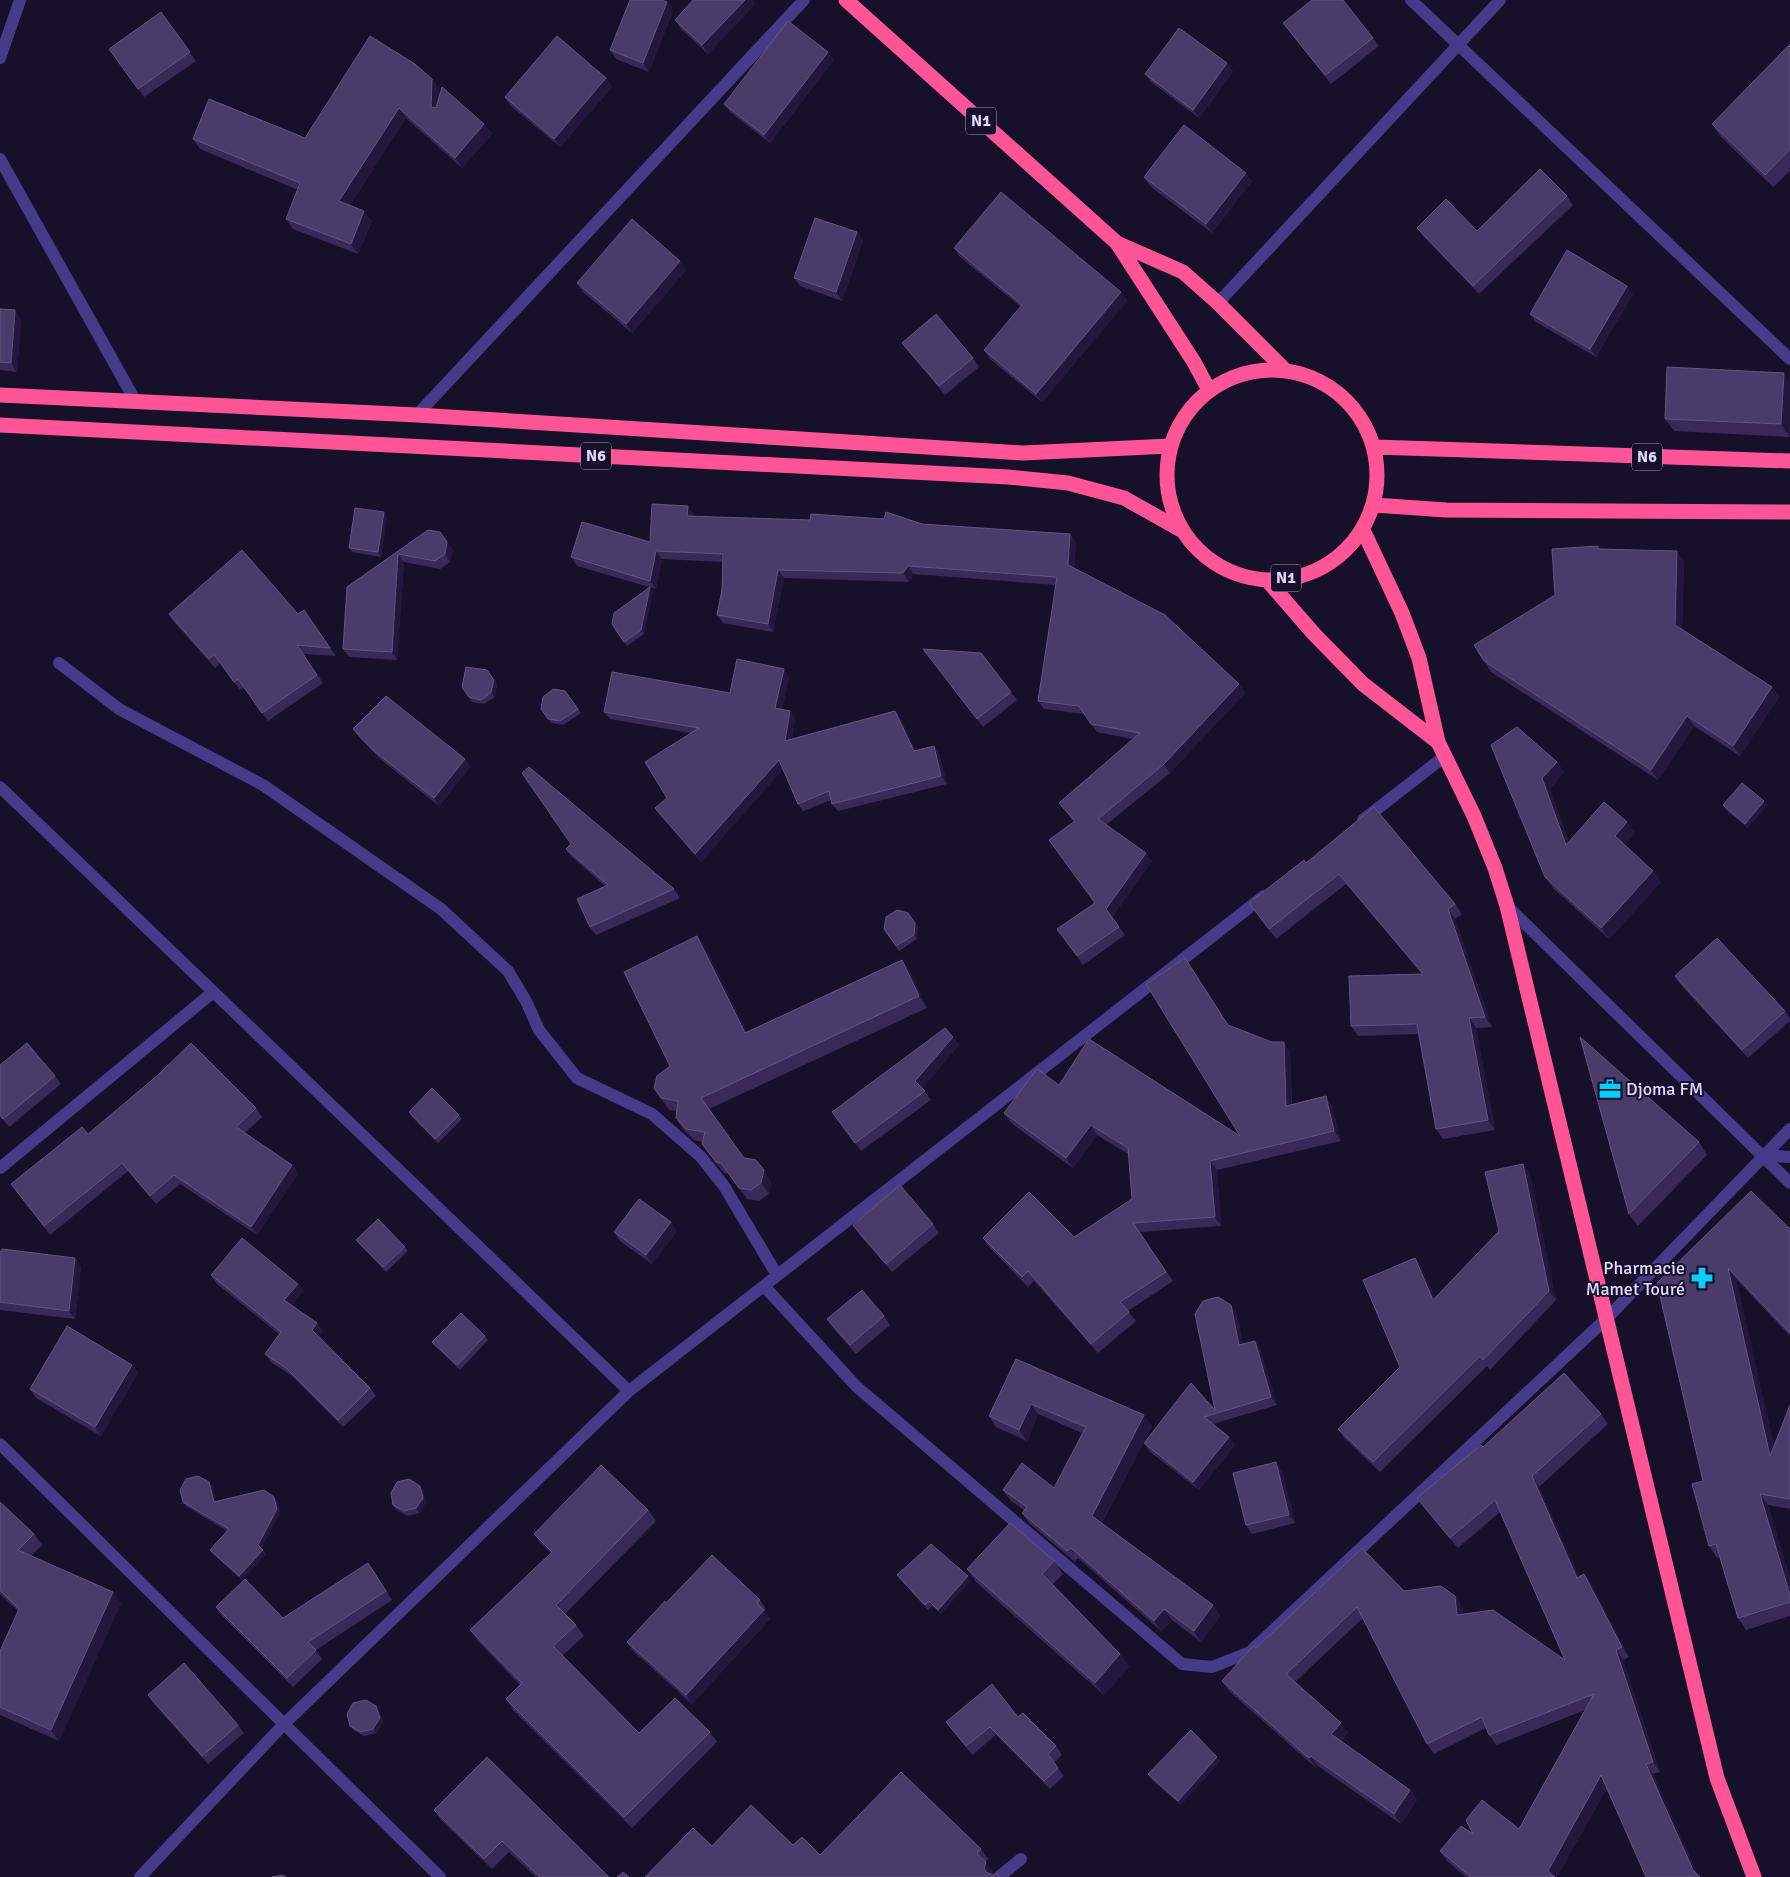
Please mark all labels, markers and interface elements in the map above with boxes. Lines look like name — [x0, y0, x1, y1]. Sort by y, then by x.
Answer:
road number: N1 — [966, 108, 996, 134]
road number: N6 — [581, 442, 611, 470]
road number: N6 — [1632, 444, 1662, 471]
road number: N1 — [1271, 564, 1301, 592]
office icon: Djoma FM — [1597, 1076, 1623, 1102]
place label: Djoma FM — [1626, 1078, 1703, 1100]
place label: Pharmacie Mamet Touré — [1586, 1257, 1685, 1300]
pharmacy icon: Pharmacie Mamet Touré — [1689, 1265, 1715, 1291]

